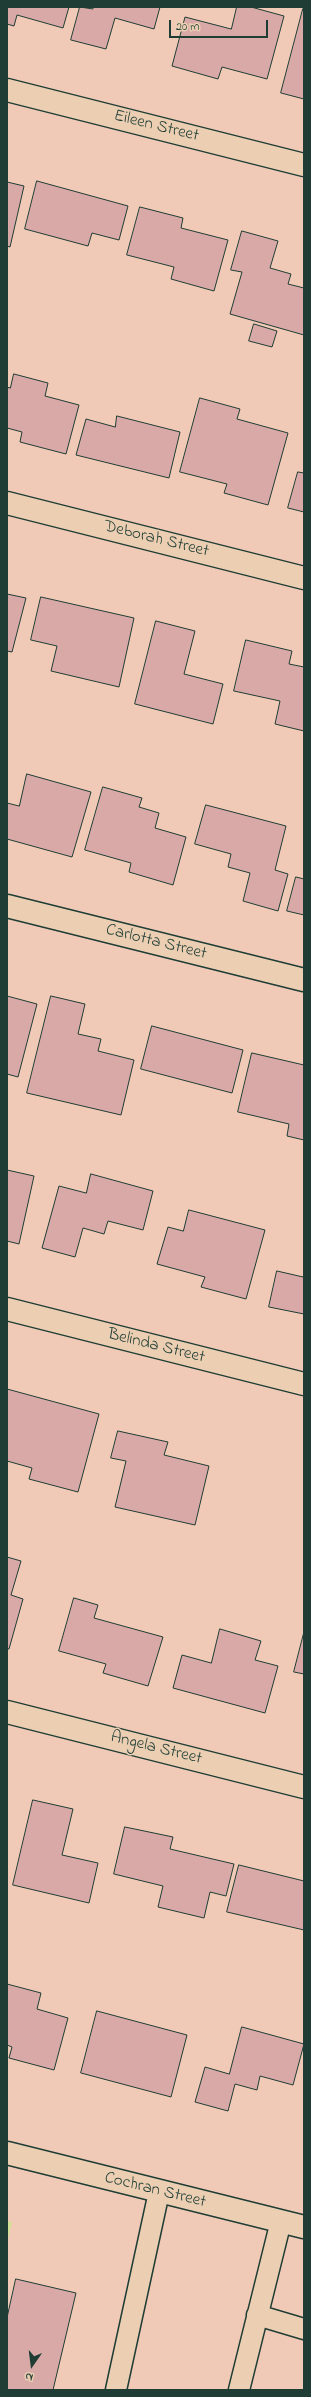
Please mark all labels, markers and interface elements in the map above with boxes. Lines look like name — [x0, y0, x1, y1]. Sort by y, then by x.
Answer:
scale bar — [171, 12, 270, 38]
text: 20 m — [176, 18, 199, 36]
street label: Eileen Street — [111, 107, 201, 147]
street label: Deborah Street — [101, 517, 211, 563]
street label: Carlotta Street — [103, 921, 209, 965]
street label: Belinda Street — [105, 1325, 207, 1369]
street label: Angela Street — [108, 1728, 204, 1770]
street label: Cochran Street — [102, 2169, 208, 2213]
north arrow — [12, 2345, 52, 2385]
text: N — [24, 2368, 35, 2385]

